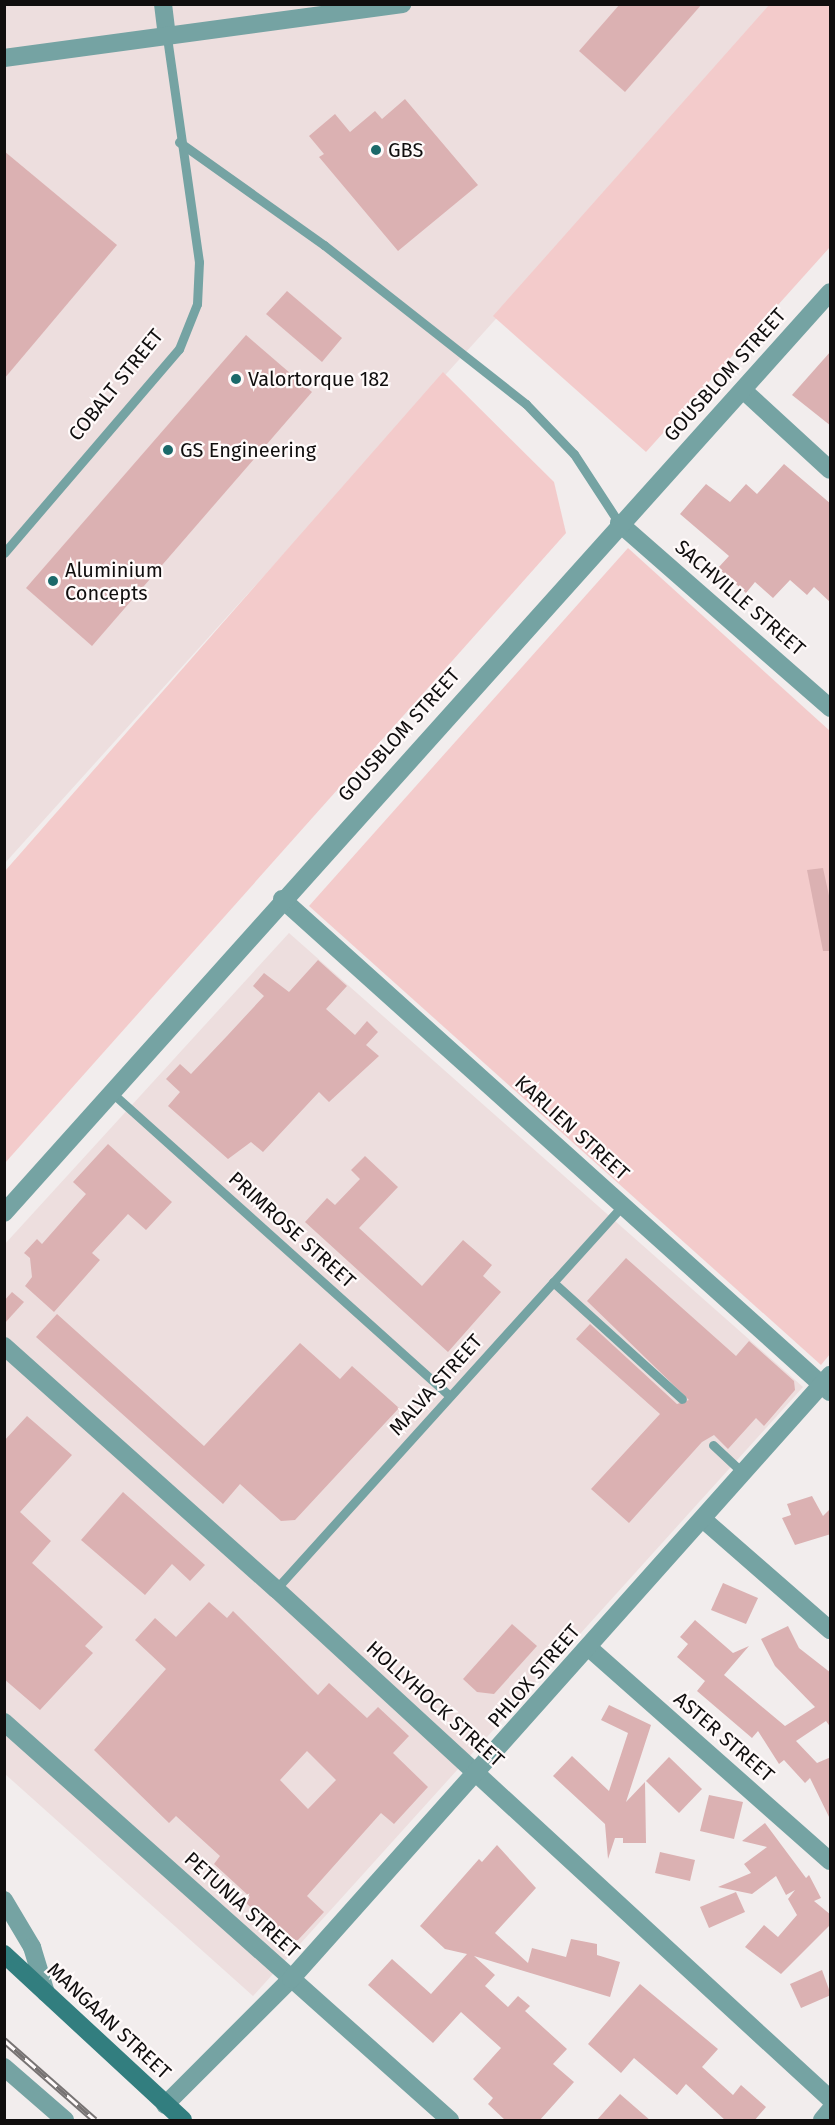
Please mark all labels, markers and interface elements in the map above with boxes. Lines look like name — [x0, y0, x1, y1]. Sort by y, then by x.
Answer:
place label: GBS — [388, 138, 423, 162]
marker: GBS — [369, 143, 383, 157]
street label: GOUSBLOM STREET — [659, 303, 791, 447]
street label: COBALT STREET — [64, 324, 168, 446]
place label: Valortorque 182 — [248, 367, 389, 391]
marker: Valortorque 182 — [229, 372, 243, 386]
place label: GS Engineering — [180, 438, 316, 462]
marker: GS Engineering — [161, 443, 175, 457]
street label: SACHVILLE STREET — [670, 535, 810, 661]
place label: Aluminium Concepts — [65, 558, 163, 605]
marker: Aluminium Concepts — [46, 574, 60, 588]
street label: GOUSBLOM STREET — [333, 663, 465, 807]
street label: KARLIEN STREET — [510, 1070, 634, 1186]
street label: PRIMROSE STREET — [224, 1167, 360, 1293]
street label: MALVA STREET — [384, 1330, 488, 1440]
street label: PHLOX STREET — [483, 1620, 585, 1732]
street label: HOLLYHOCK STREET — [361, 1636, 509, 1772]
street label: ASTER STREET — [669, 1687, 779, 1787]
street label: PETUNIA STREET — [179, 1847, 305, 1963]
street label: MANGAAN STREET — [42, 1958, 176, 2084]

